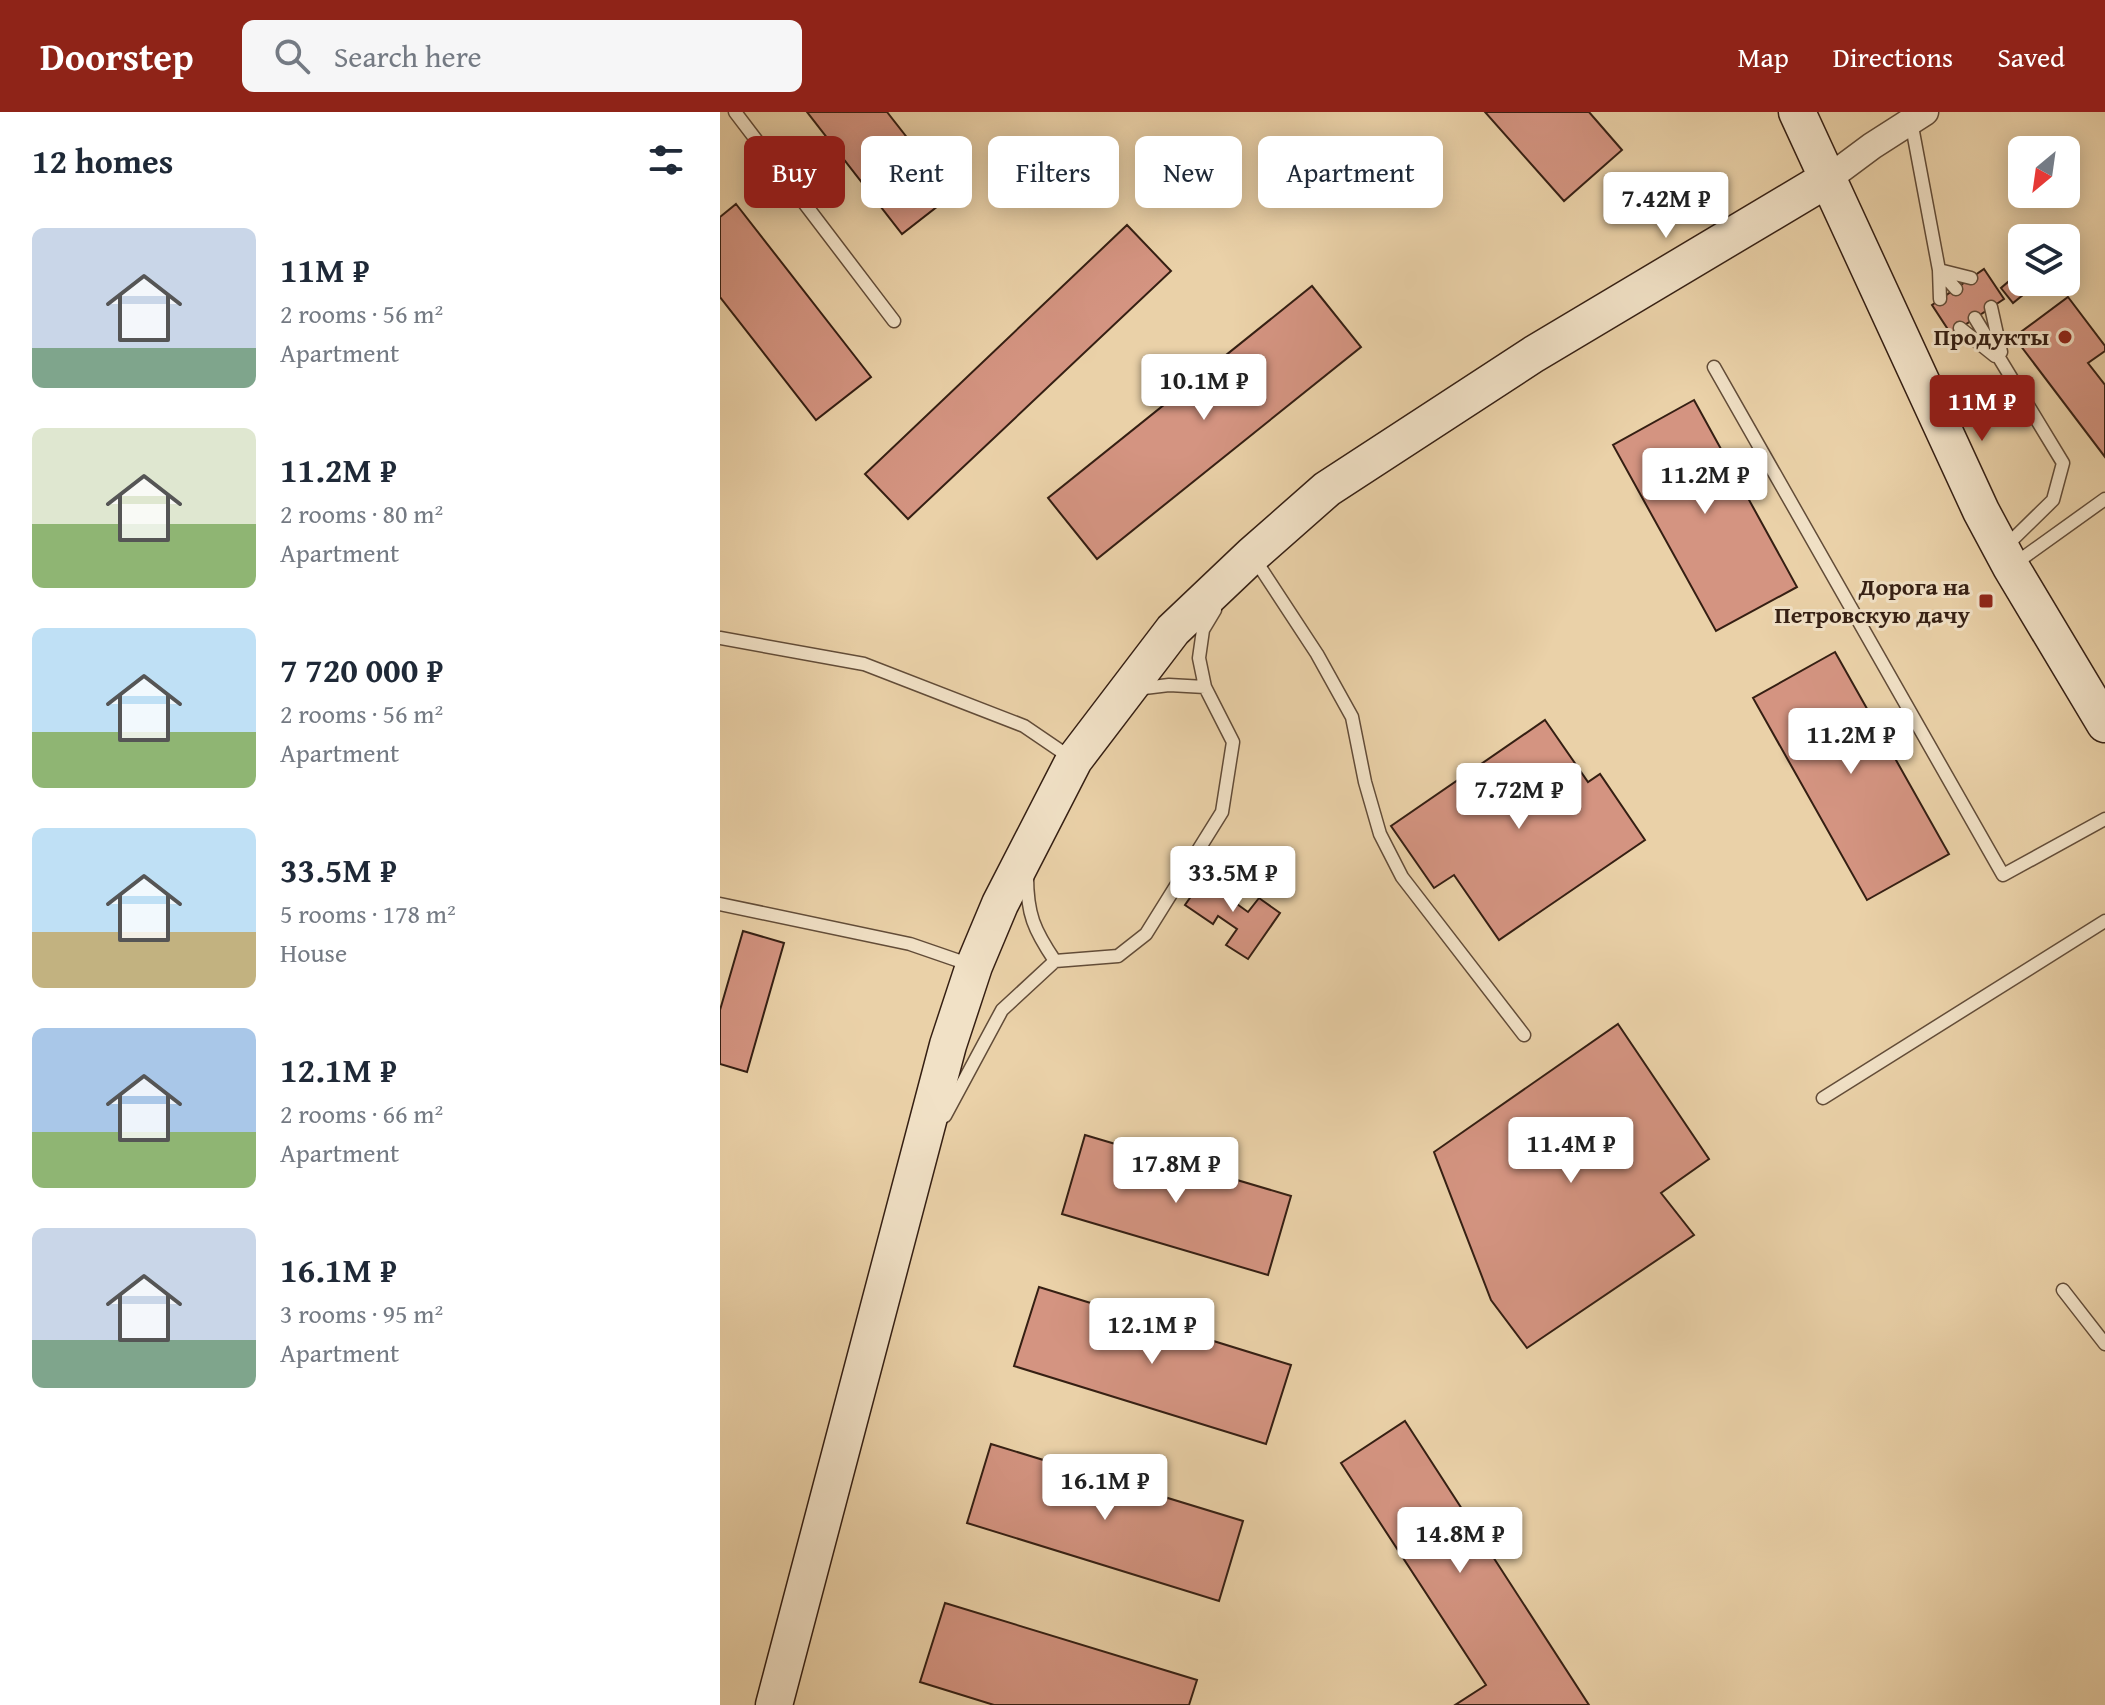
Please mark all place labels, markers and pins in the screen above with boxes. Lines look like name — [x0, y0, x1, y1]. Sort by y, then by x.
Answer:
pin: 7.42M ₽ — [1592, 172, 1740, 240]
place label: Продукты — [1934, 319, 2049, 354]
marker: Продукты — [2056, 328, 2074, 346]
pin: 10.1M ₽ — [1130, 354, 1278, 422]
pin: 11M ₽ — [1926, 375, 2038, 443]
pin: 11.2M ₽ — [1631, 448, 1779, 516]
place label: Дорога на Петровскую дачу — [1774, 569, 1971, 632]
marker: Дорога на Петровскую дачу — [1977, 592, 1995, 610]
pin: 11.2M ₽ — [1777, 708, 1925, 776]
pin: 7.72M ₽ — [1445, 763, 1593, 831]
pin: 33.5M ₽ — [1159, 846, 1307, 914]
pin: 11.4M ₽ — [1497, 1117, 1645, 1185]
pin: 17.8M ₽ — [1102, 1137, 1250, 1205]
pin: 12.1M ₽ — [1078, 1298, 1226, 1366]
pin: 16.1M ₽ — [1031, 1454, 1179, 1522]
pin: 14.8M ₽ — [1386, 1507, 1534, 1575]

